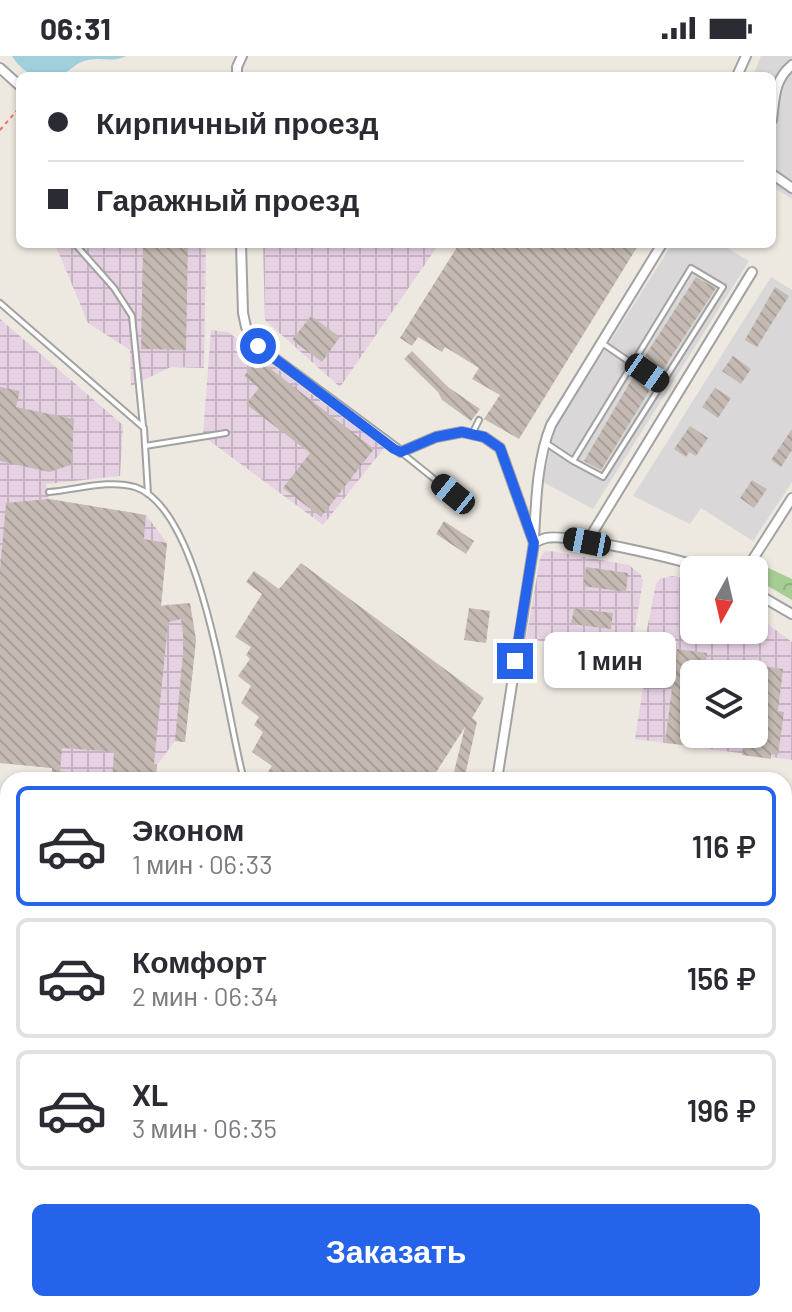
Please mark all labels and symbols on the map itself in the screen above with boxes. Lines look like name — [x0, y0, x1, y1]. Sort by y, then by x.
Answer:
route start — [240, 328, 276, 364]
car — [620, 349, 674, 397]
car — [427, 470, 479, 518]
car — [561, 526, 613, 558]
north arrow — [680, 556, 768, 644]
callout: 1 мин — [543, 633, 675, 689]
route end — [497, 643, 533, 679]

